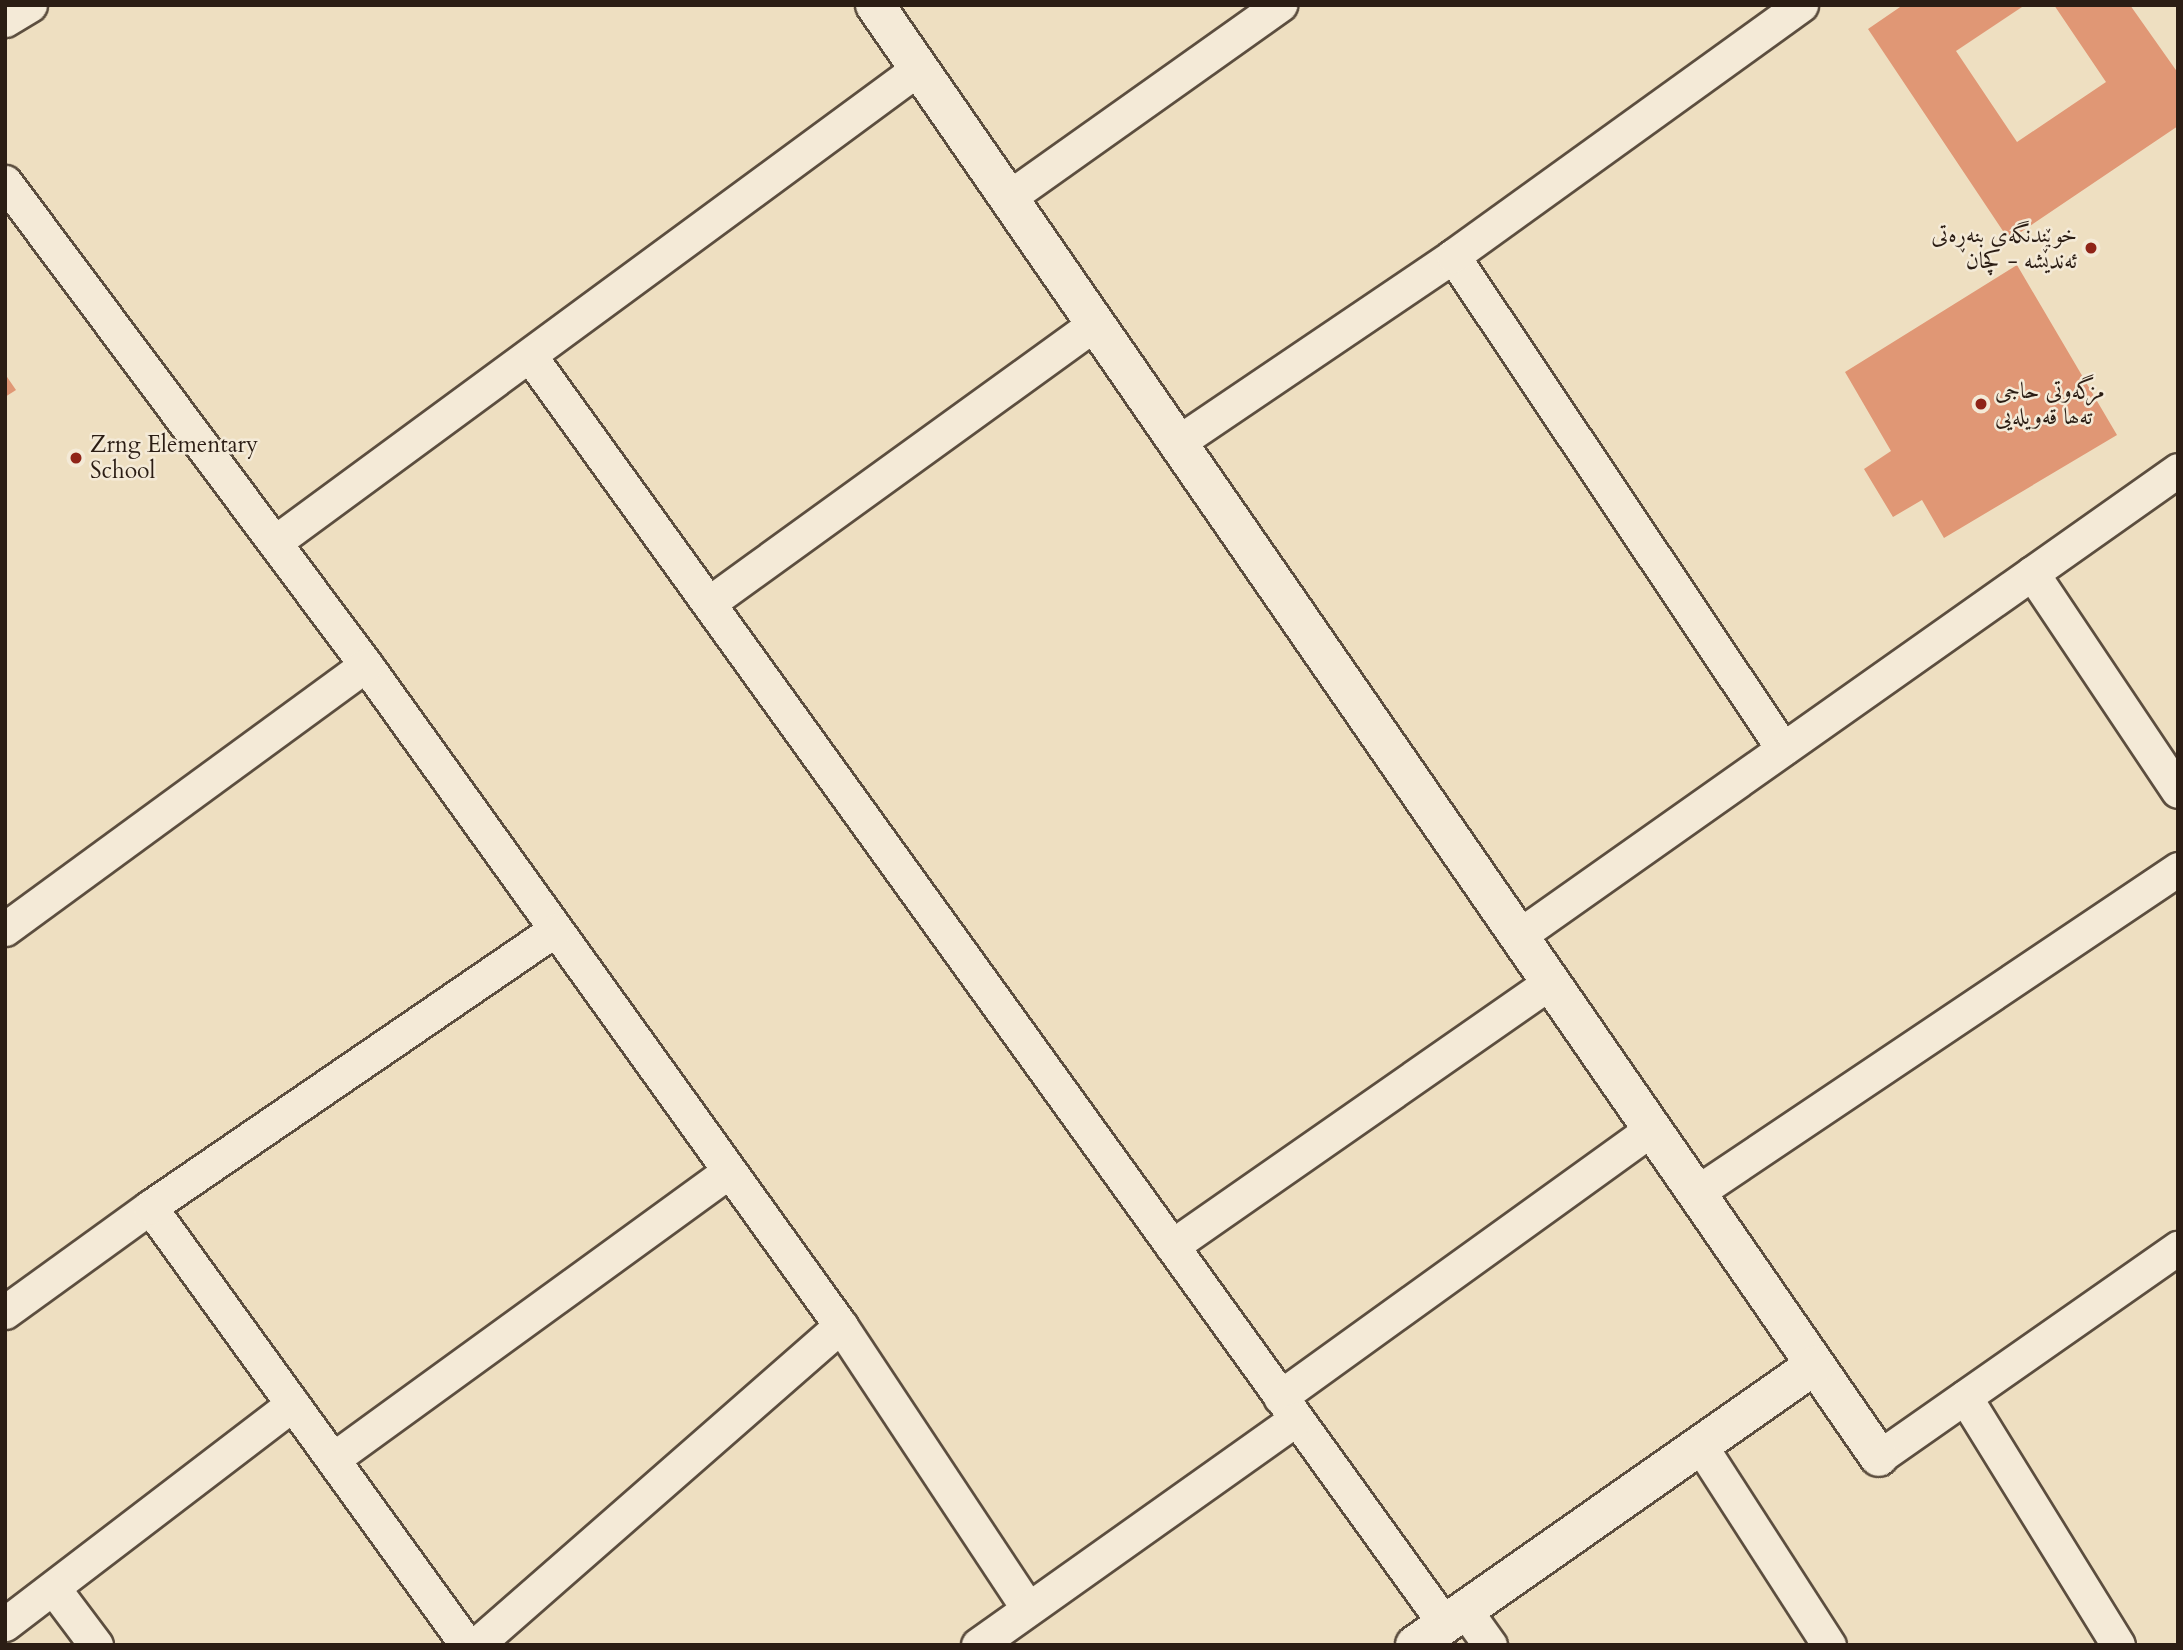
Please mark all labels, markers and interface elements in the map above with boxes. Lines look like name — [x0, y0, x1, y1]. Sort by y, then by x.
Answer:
place label: خوێندنگەی بنەڕەتی ئەندێشە - کچان — [1931, 221, 2077, 275]
marker: خوێندنگەی بنەڕەتی ئەندێشە - کچان — [2083, 240, 2099, 256]
place label: مزگەوتی حاجی تەھا قەویلەیی — [1995, 377, 2105, 431]
marker: مزگەوتی حاجی تەھا قەویلەیی — [1973, 396, 1989, 412]
place label: Zrng Elementary School — [90, 431, 258, 485]
marker: Zrng Elementary School — [68, 450, 84, 466]

